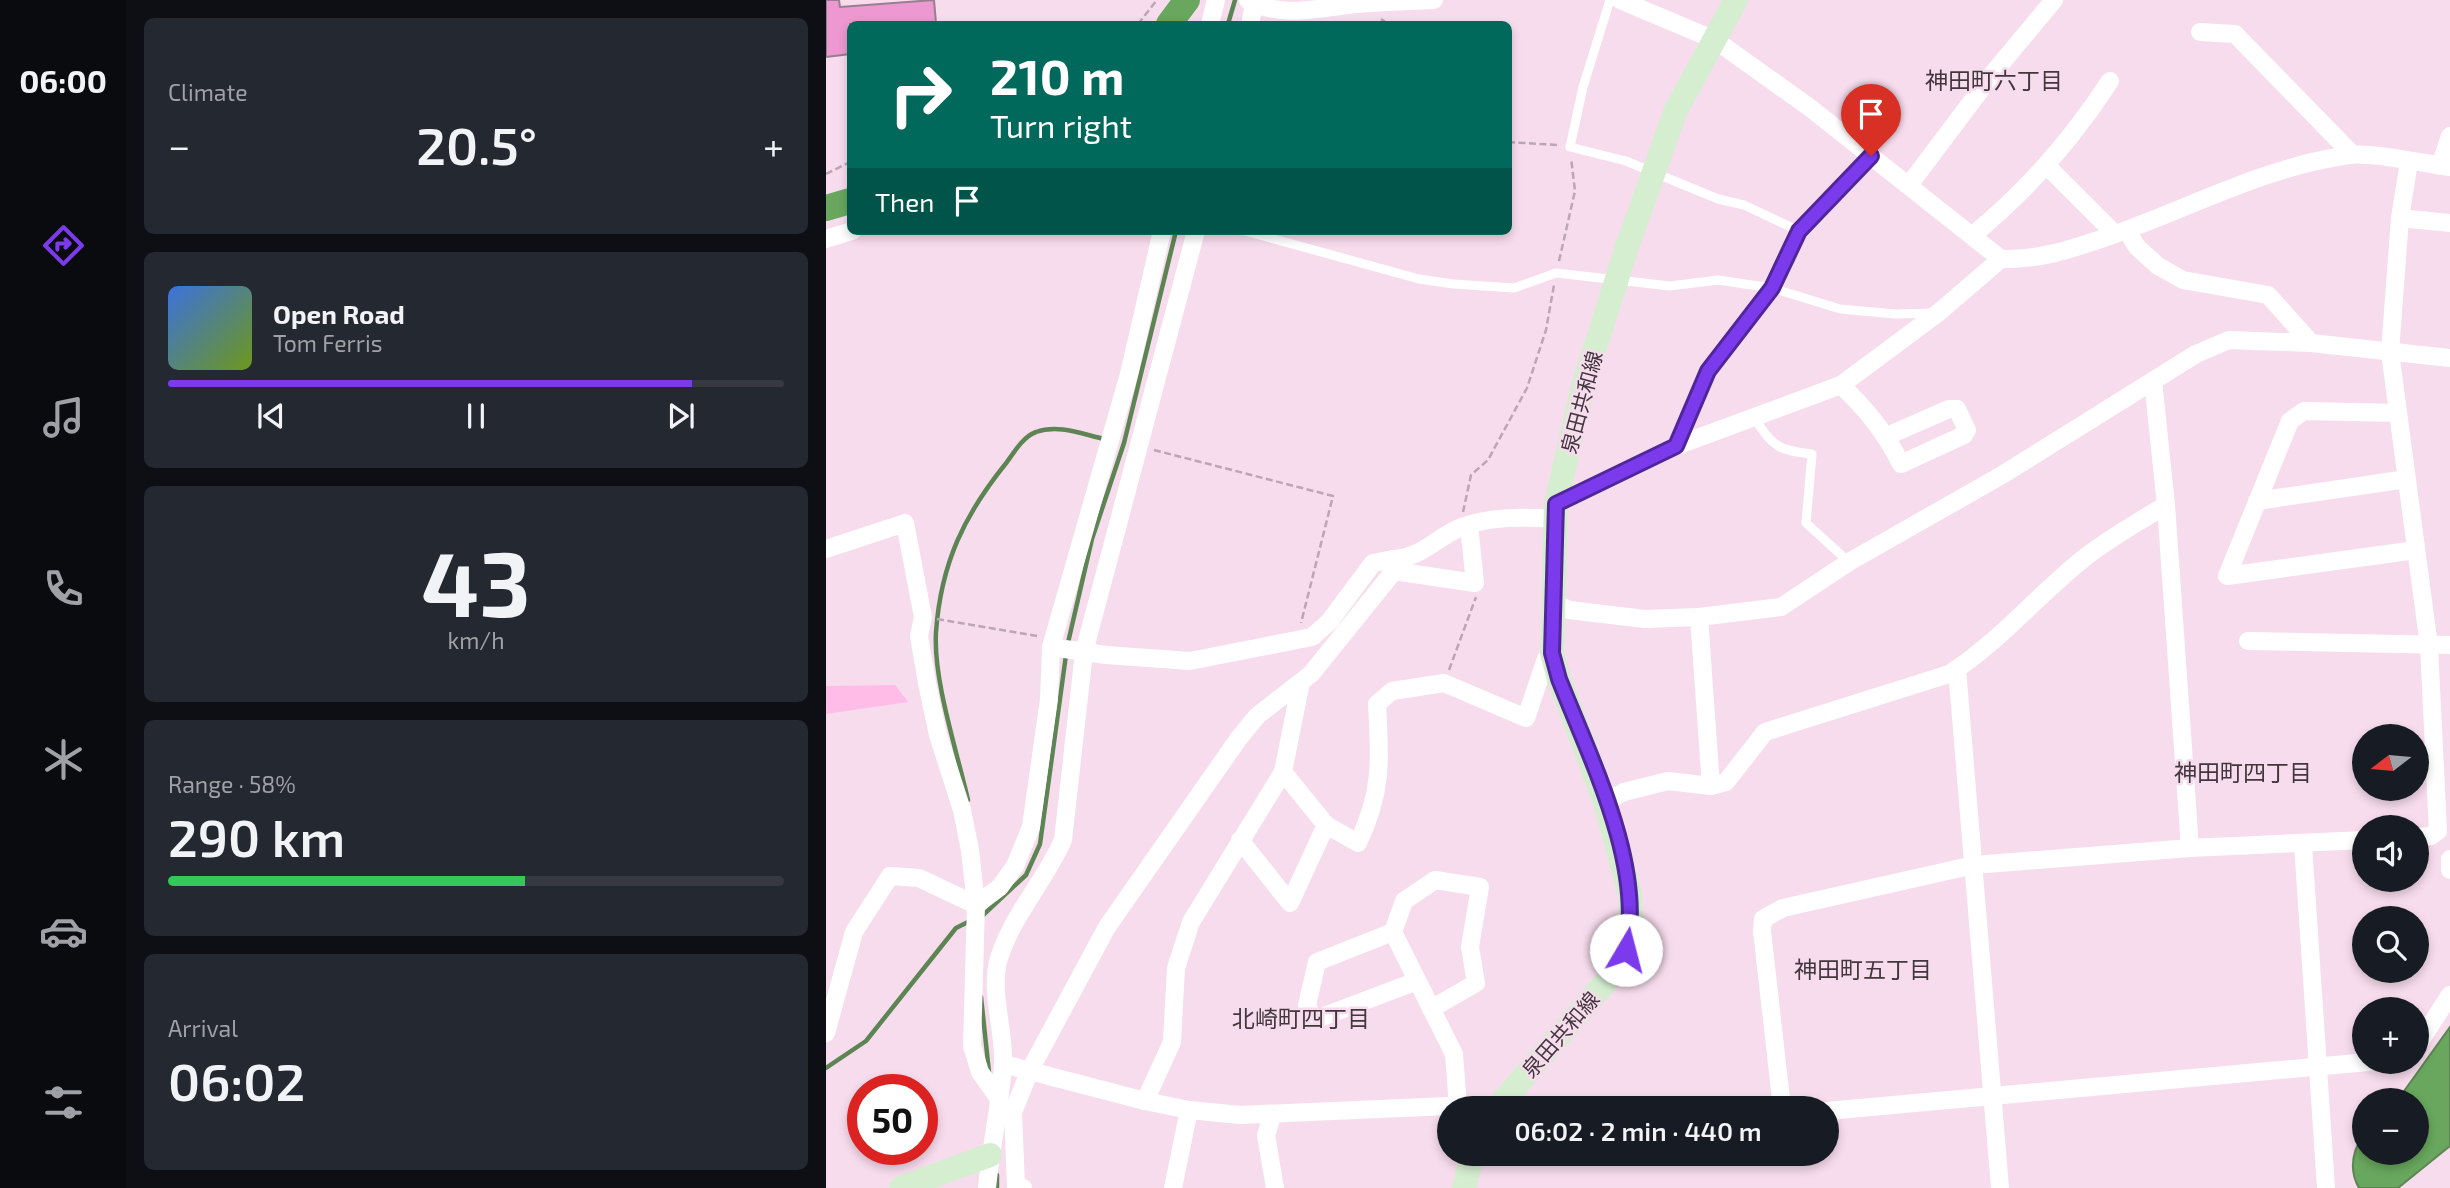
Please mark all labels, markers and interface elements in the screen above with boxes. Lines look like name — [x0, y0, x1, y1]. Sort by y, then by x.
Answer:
text: 210 m — [990, 46, 1124, 105]
icon: right — [875, 49, 966, 140]
text: 06:00 — [19, 61, 107, 99]
district label: 神田町六丁目 — [1925, 66, 2063, 94]
text: Climate — [168, 78, 248, 106]
pin — [1841, 84, 1901, 156]
icon: arrive — [1852, 95, 1890, 133]
text: Turn right — [990, 106, 1132, 144]
text: 20.5° — [416, 113, 537, 175]
text: − — [168, 122, 190, 168]
text: + — [763, 122, 784, 168]
icon: arrive — [948, 182, 986, 220]
text: Then — [875, 186, 934, 217]
icon: directions — [39, 221, 88, 270]
text: Open Road — [273, 298, 405, 329]
text: Tom Ferris — [273, 329, 382, 357]
street label: 泉田共和線 — [1555, 348, 1607, 456]
icon: music — [39, 393, 88, 442]
icon: previous — [252, 397, 290, 435]
icon: pause — [457, 397, 495, 435]
icon: next — [662, 397, 700, 435]
text: 43 — [421, 526, 531, 635]
icon: phone — [39, 564, 88, 613]
text: km/h — [447, 626, 505, 654]
north arrow — [2352, 724, 2429, 802]
map controls — [2352, 724, 2429, 1165]
icon: climate — [39, 735, 88, 784]
district label: 神田町四丁目 — [2174, 758, 2312, 786]
text: Range · 58% — [168, 770, 296, 798]
text: 290 km — [168, 805, 345, 867]
button: sound — [2352, 815, 2429, 892]
button: search — [2352, 906, 2429, 983]
icon: car — [39, 907, 88, 956]
position arrow — [1589, 913, 1663, 987]
district label: 神田町五丁目 — [1794, 955, 1932, 983]
street label: 泉田共和線 — [1516, 986, 1604, 1082]
button: + — [2352, 997, 2429, 1074]
district label: 北崎町四丁目 — [1232, 1004, 1370, 1032]
text: Arrival — [168, 1014, 238, 1042]
text: 06:02 — [168, 1049, 305, 1111]
speed limit sign: 50 — [847, 1074, 938, 1165]
icon: filters — [39, 1078, 88, 1127]
button: − — [2352, 1088, 2429, 1165]
text: 06:02 · 2 min · 440 m — [1514, 1115, 1762, 1146]

